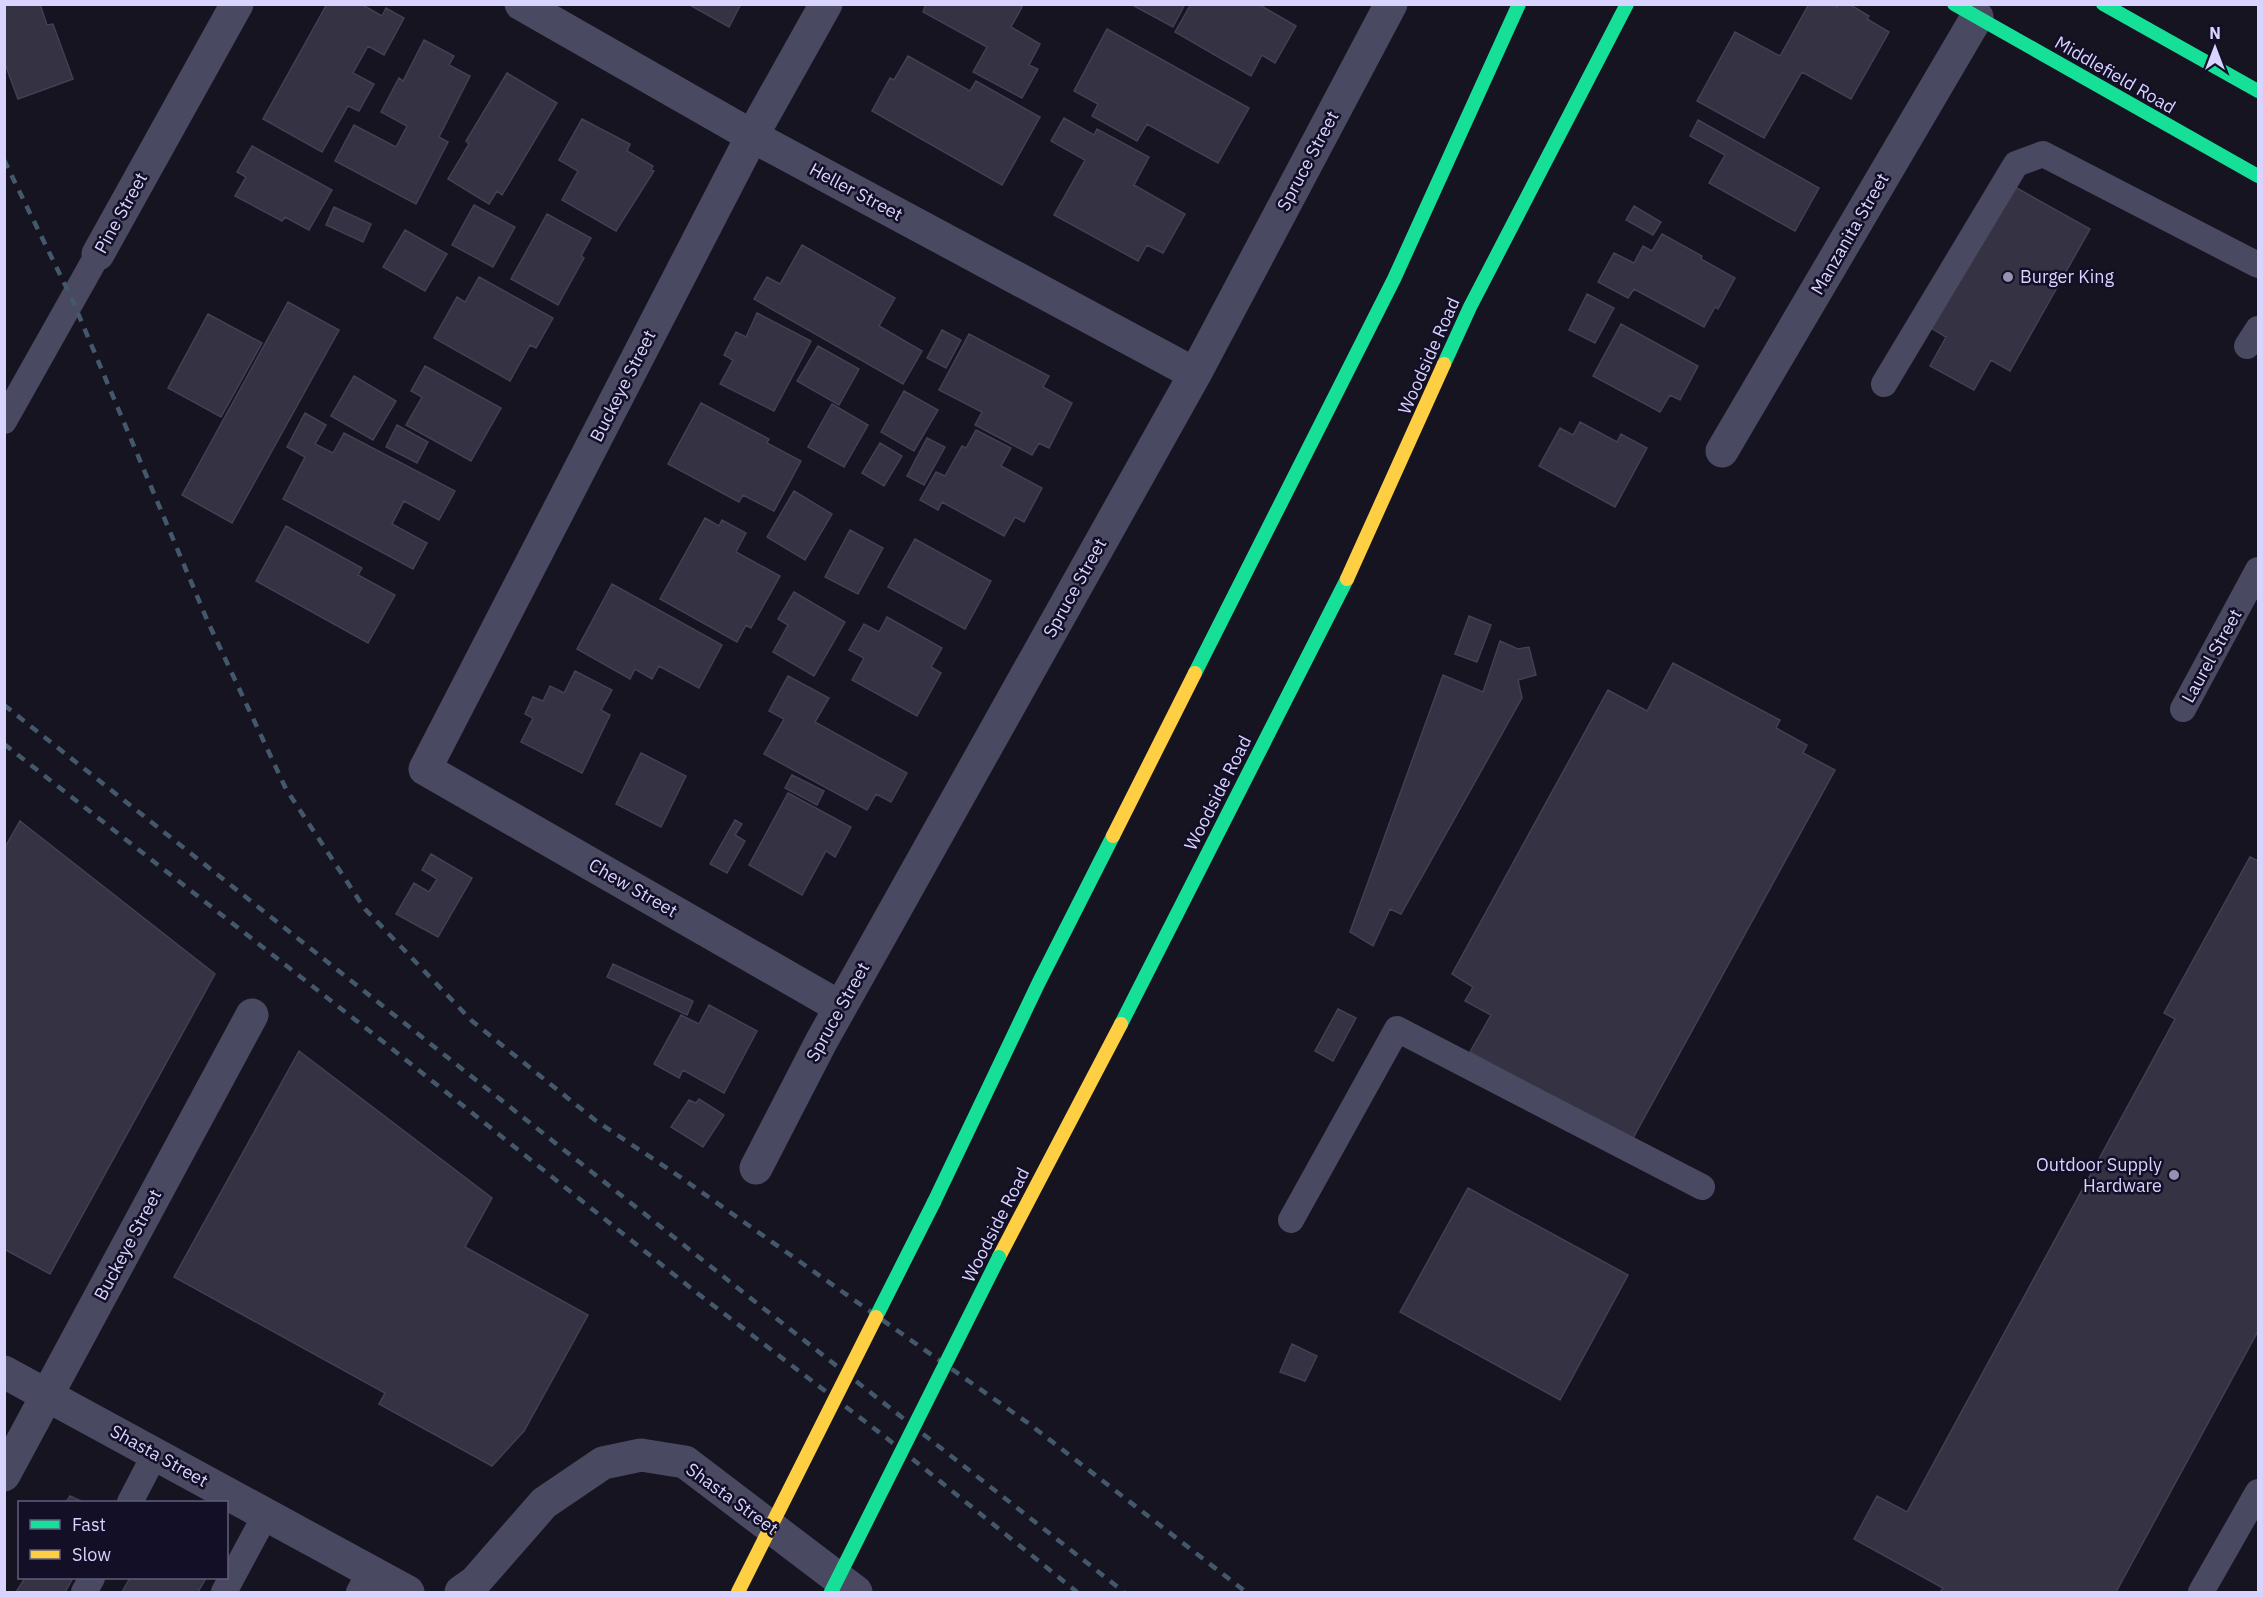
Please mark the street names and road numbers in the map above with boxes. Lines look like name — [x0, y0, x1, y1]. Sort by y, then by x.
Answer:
street label: Middlefield Road — [2051, 31, 2180, 118]
street label: Spruce Street — [1272, 107, 1344, 215]
street label: Heller Street — [806, 157, 907, 226]
street label: Pine Street — [89, 168, 152, 257]
street label: Manzanita Street — [1805, 169, 1894, 299]
street label: Woodside Road — [1392, 294, 1465, 418]
street label: Buckeye Street — [585, 326, 661, 446]
street label: Spruce Street — [1038, 534, 1111, 642]
street label: Laurel Street — [2176, 605, 2247, 707]
street label: Woodside Road — [1179, 732, 1256, 854]
street label: Chew Street — [585, 853, 682, 922]
street label: Spruce Street — [801, 958, 874, 1066]
street label: Woodside Road — [957, 1164, 1034, 1286]
street label: Buckeye Street — [89, 1185, 166, 1304]
street label: Shasta Street — [106, 1419, 212, 1492]
street label: Shasta Street — [682, 1457, 783, 1540]

